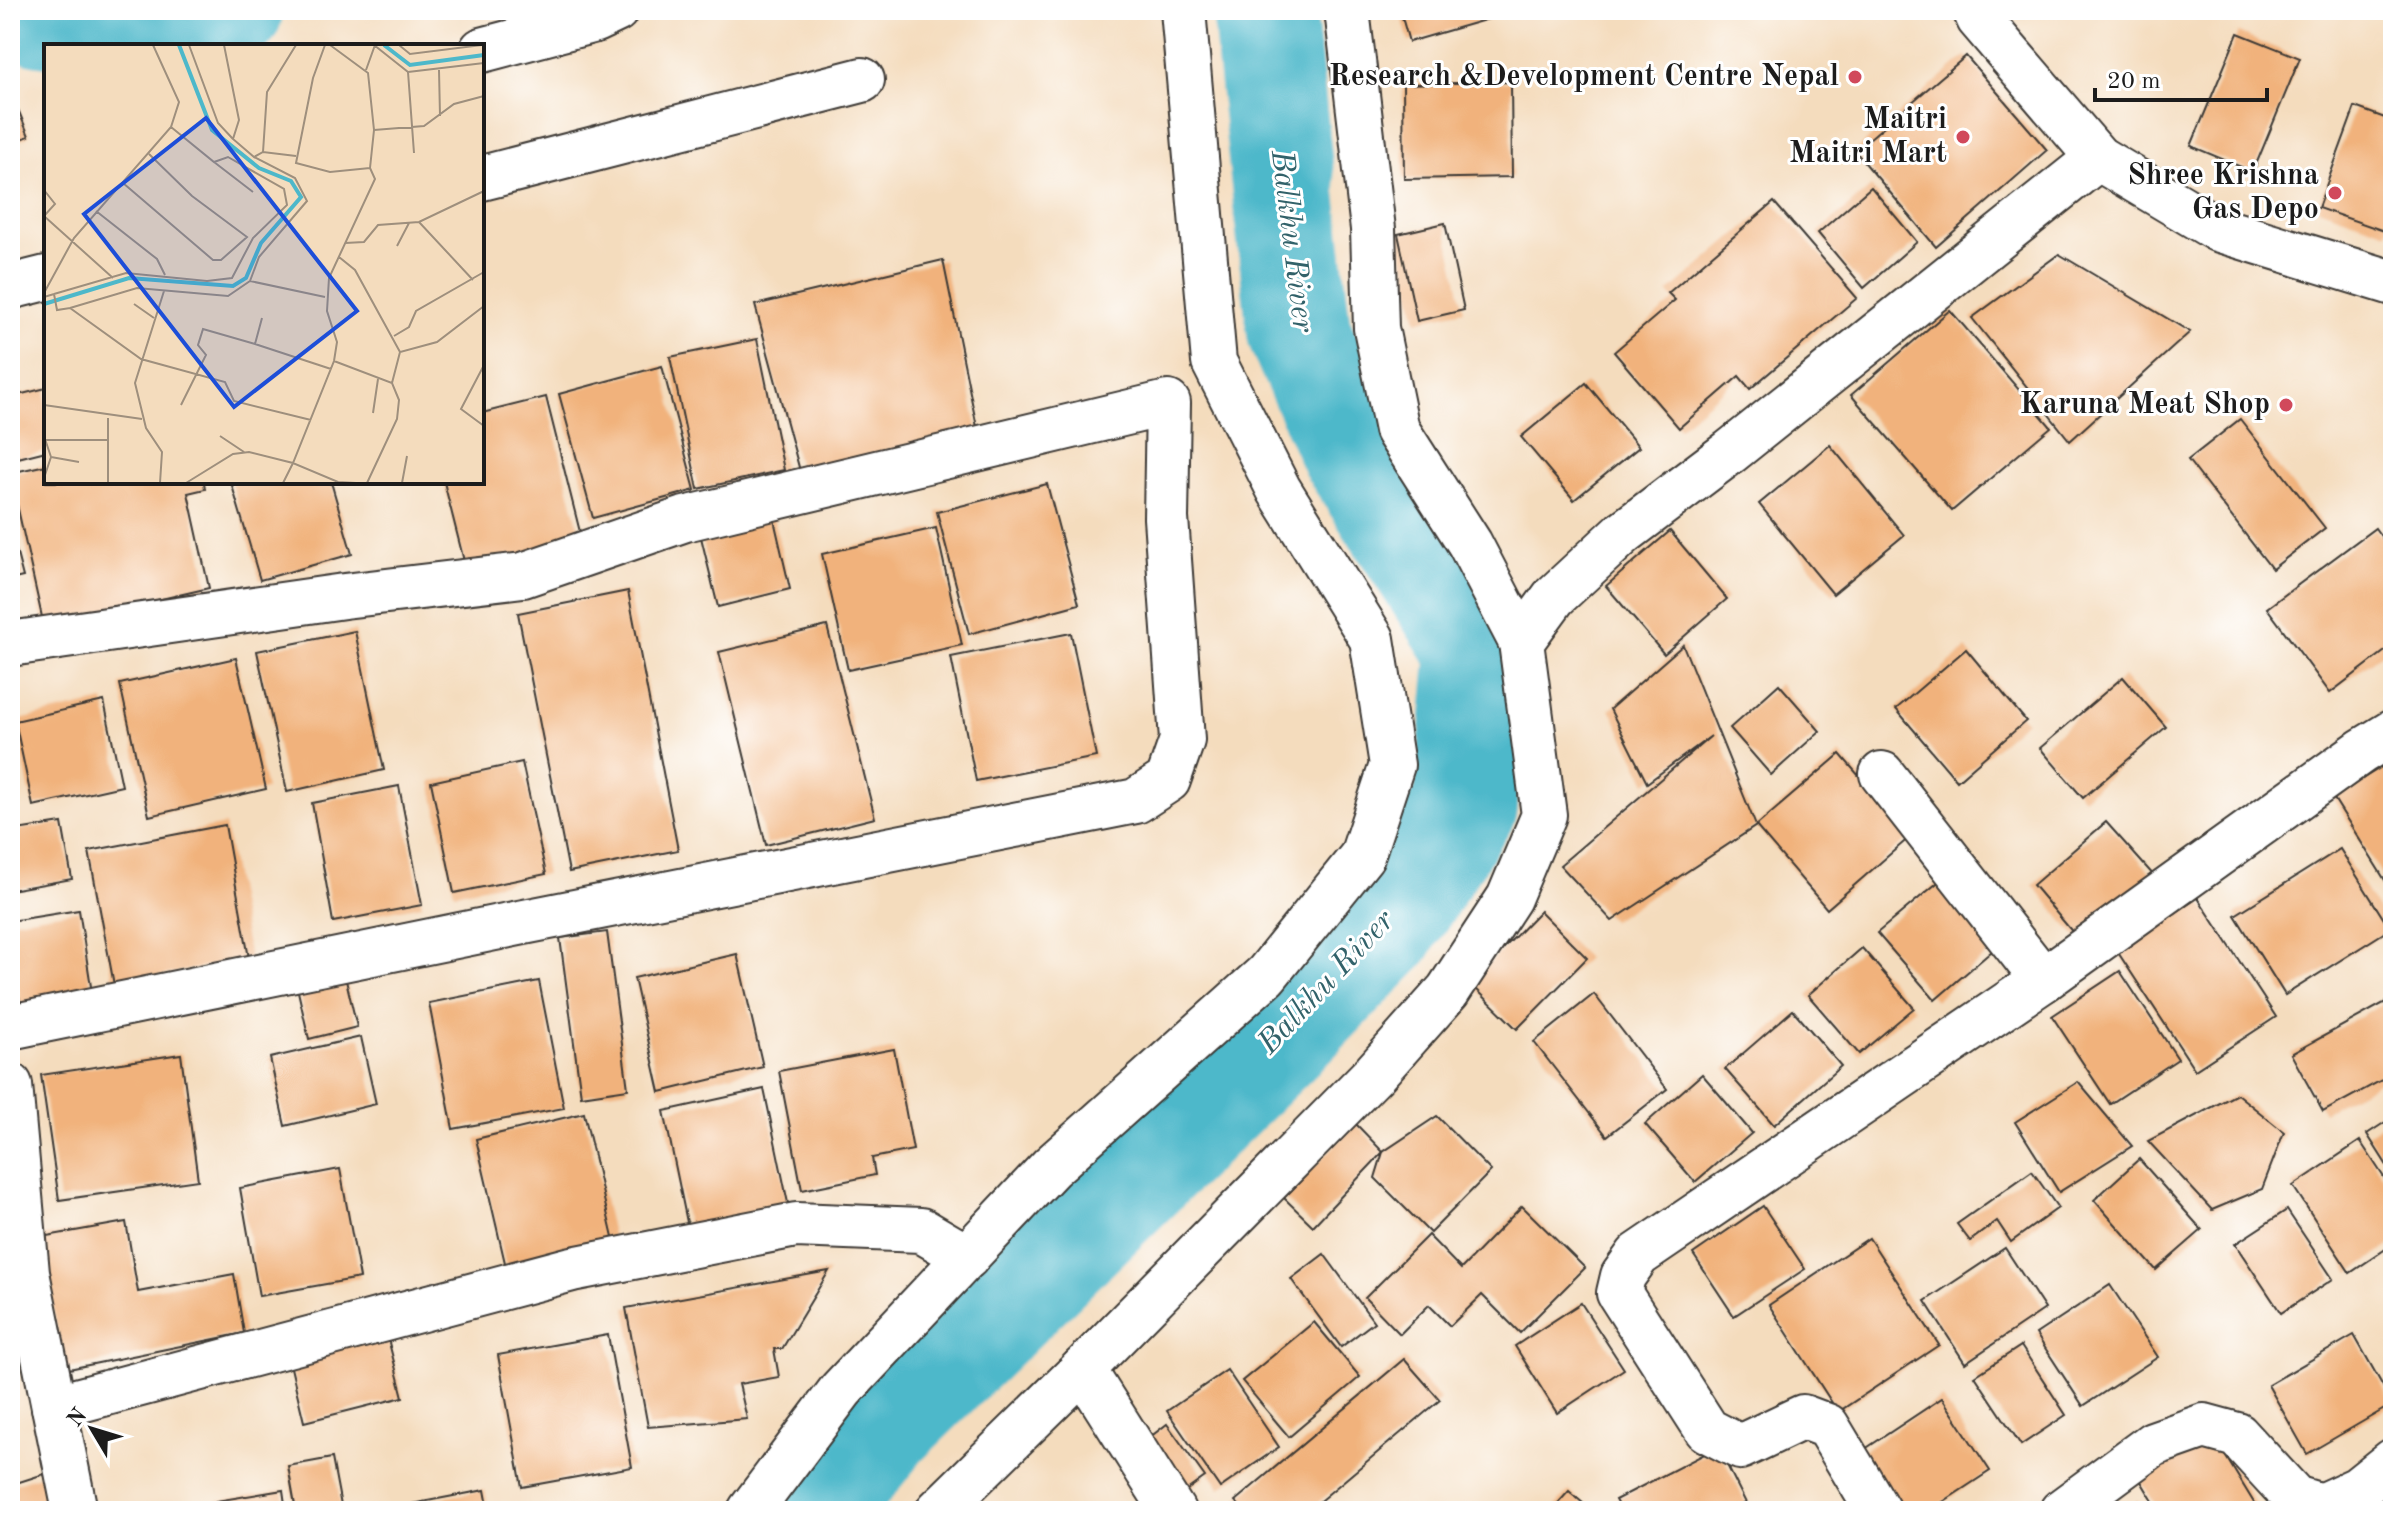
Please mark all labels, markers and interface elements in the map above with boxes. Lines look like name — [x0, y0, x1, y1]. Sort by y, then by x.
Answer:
inset map — [44, 44, 484, 484]
scale bar — [2095, 52, 2267, 102]
place label: Research &Development Centre Nepal — [1329, 62, 1839, 92]
marker: Research &Development Centre Nepal — [1846, 68, 1864, 86]
text: 20 m — [2107, 70, 2161, 94]
place label: Maitri Maitri Mart — [1789, 105, 1947, 169]
marker: Maitri Maitri Mart — [1954, 128, 1972, 146]
water label: Balkhu River — [1264, 147, 1318, 335]
place label: Shree Krishna Gas Depo — [2127, 161, 2319, 225]
marker: Shree Krishna Gas Depo — [2326, 184, 2344, 202]
place label: Karuna Meat Shop — [2020, 390, 2270, 420]
marker: Karuna Meat Shop — [2277, 396, 2295, 414]
water label: Balkhu River — [1252, 904, 1402, 1062]
north arrow — [52, 1389, 132, 1469]
text: N — [64, 1404, 92, 1431]

